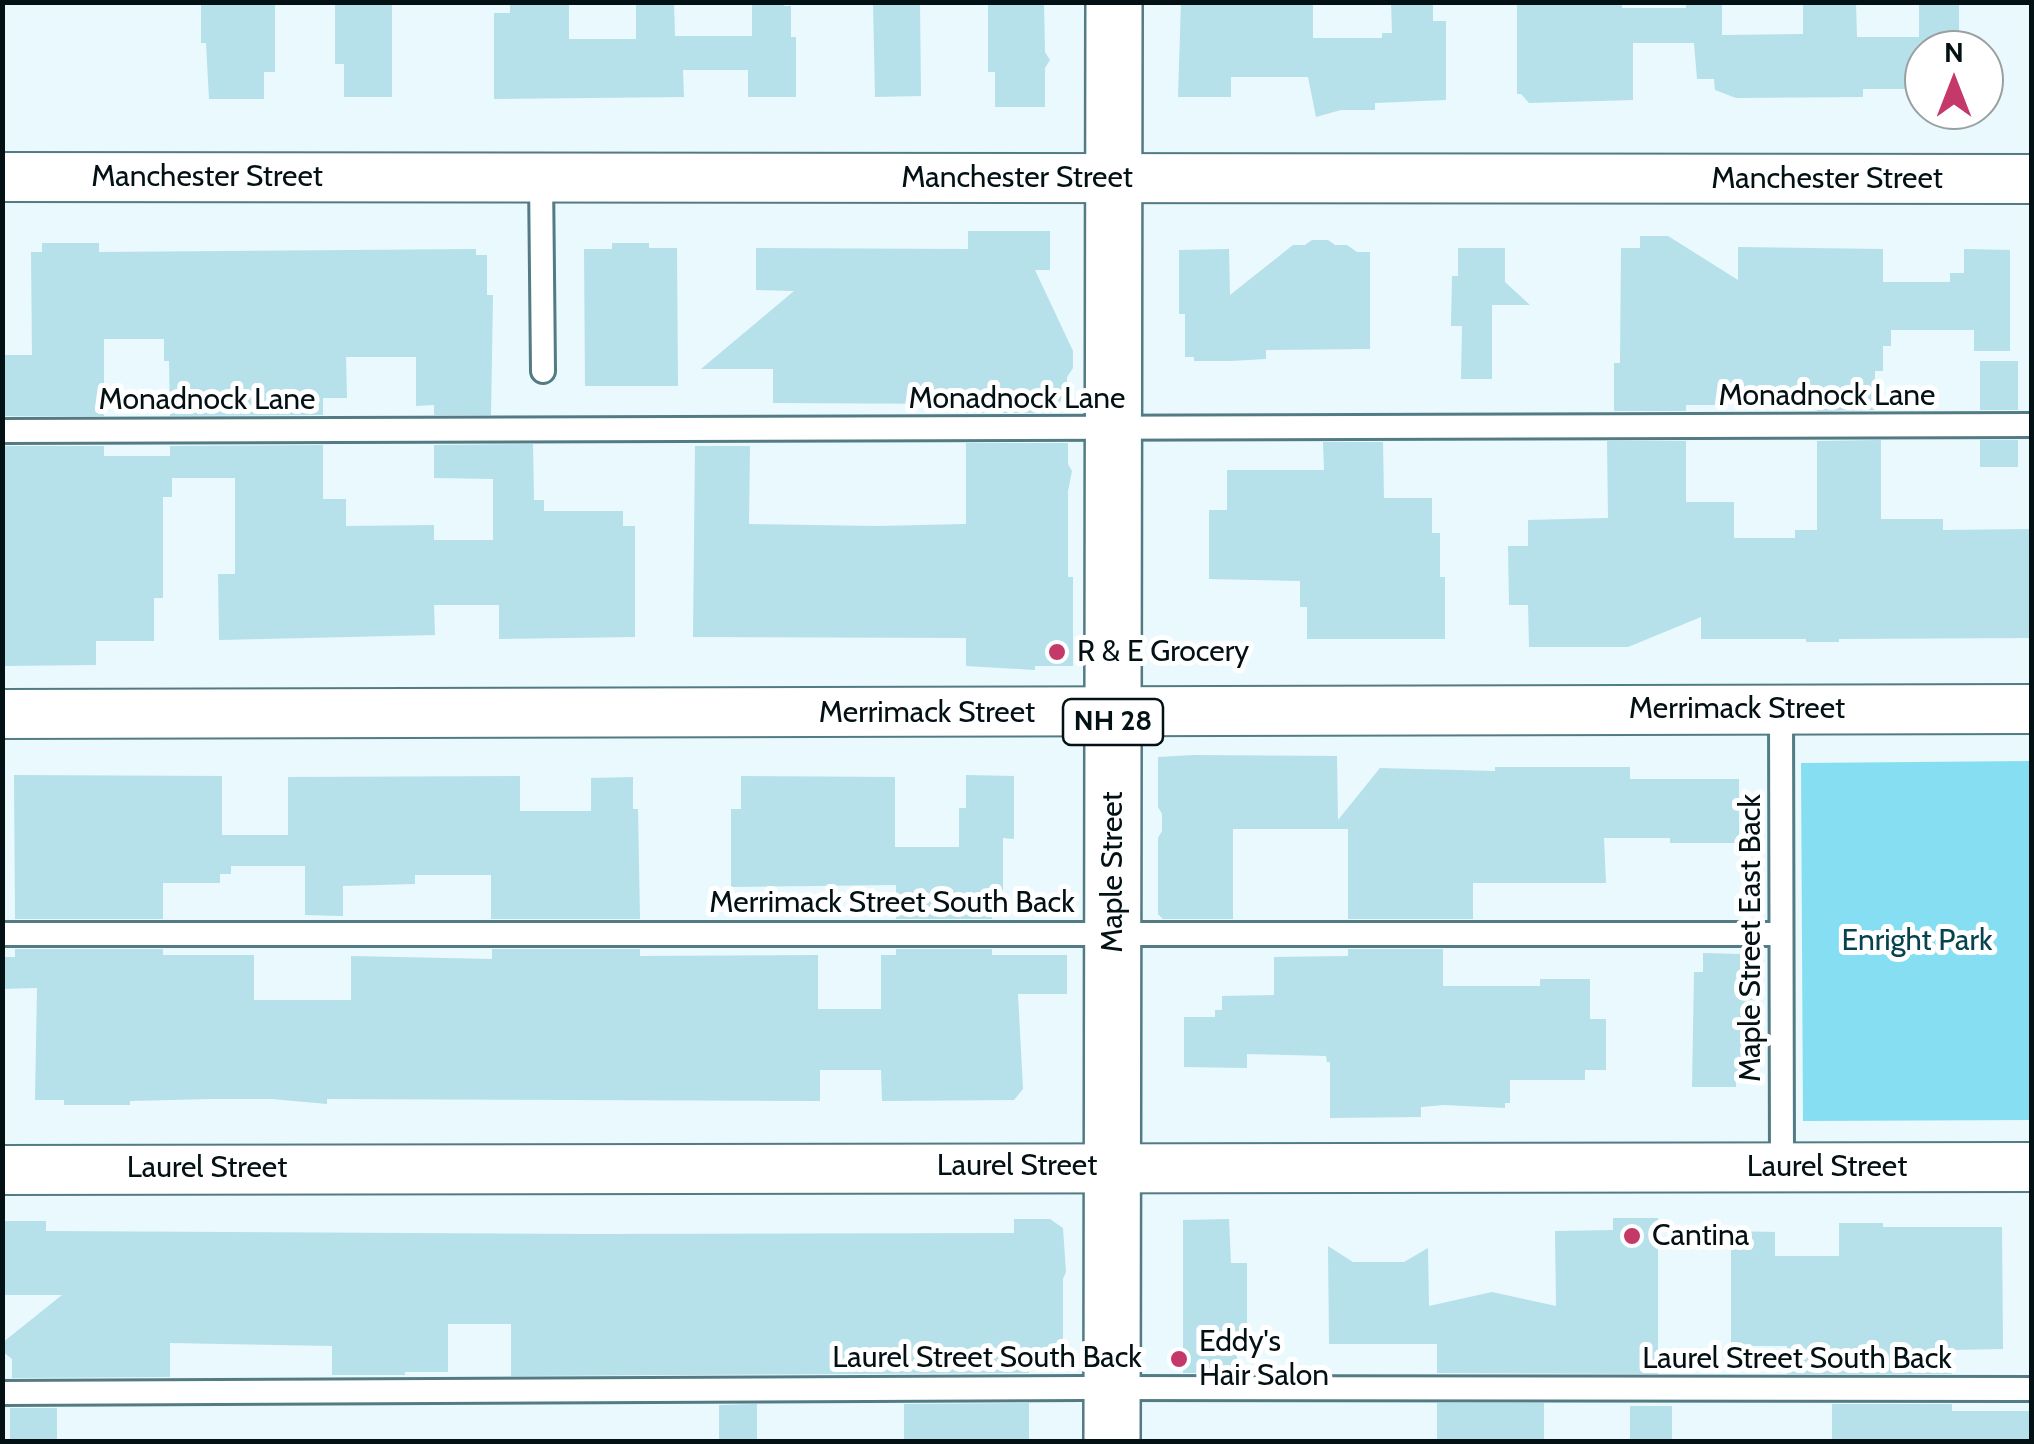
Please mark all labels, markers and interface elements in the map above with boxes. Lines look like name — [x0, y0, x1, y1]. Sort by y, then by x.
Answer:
north arrow — [1904, 30, 2004, 130]
text: N — [1944, 35, 1964, 69]
street label: Manchester Street — [91, 159, 323, 195]
street label: Manchester Street — [901, 160, 1133, 196]
street label: Manchester Street — [1711, 161, 1943, 197]
street label: Monadnock Lane — [1719, 378, 1935, 414]
street label: Monadnock Lane — [909, 381, 1125, 417]
street label: Monadnock Lane — [99, 382, 315, 418]
place label: R & E Grocery — [1077, 634, 1249, 670]
marker: R & E Grocery — [1046, 641, 1068, 663]
street label: Merrimack Street — [1629, 691, 1845, 727]
street label: Merrimack Street — [819, 695, 1035, 731]
road number: NH 28 — [1063, 699, 1163, 745]
street label: Maple Street — [1095, 791, 1131, 953]
street label: Maple Street East Back — [1733, 794, 1769, 1082]
street label: Merrimack Street South Back — [709, 885, 1075, 921]
park label: Enright Park — [1842, 923, 1992, 959]
street label: Laurel Street — [937, 1148, 1097, 1184]
street label: Laurel Street — [1747, 1149, 1907, 1185]
street label: Laurel Street — [127, 1150, 287, 1186]
place label: Cantina — [1652, 1218, 1749, 1254]
marker: Cantina — [1621, 1225, 1643, 1247]
place label: Eddy's Hair Salon — [1199, 1324, 1329, 1394]
street label: Laurel Street South Back — [832, 1340, 1142, 1376]
street label: Laurel Street South Back — [1642, 1341, 1952, 1377]
marker: Eddy's Hair Salon — [1168, 1348, 1190, 1370]

